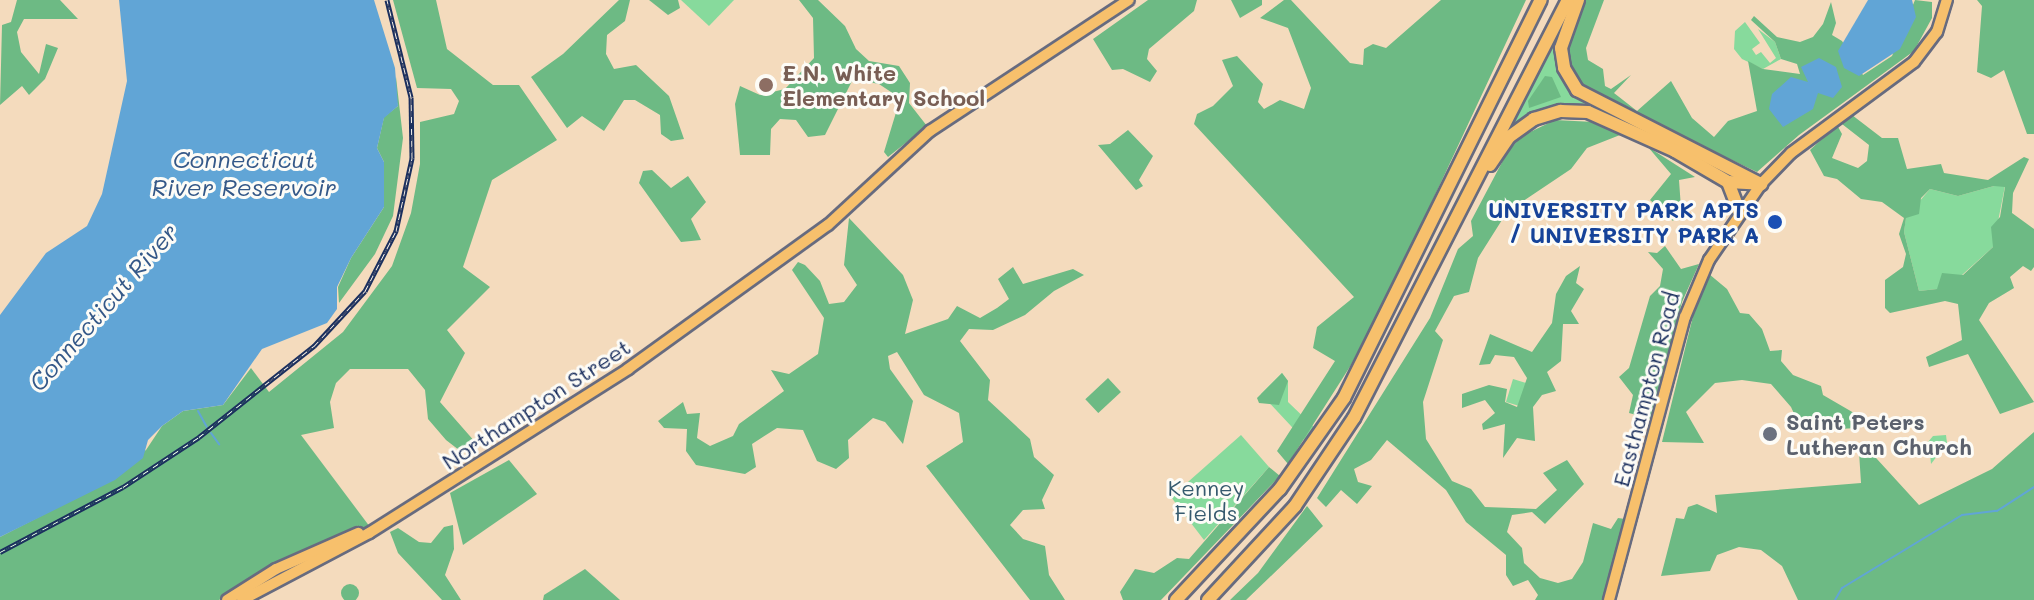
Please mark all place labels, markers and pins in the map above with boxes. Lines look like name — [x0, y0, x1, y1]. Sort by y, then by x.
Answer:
place label: E.N. White Elementary School — [782, 59, 985, 110]
marker: E.N. White Elementary School — [757, 76, 775, 94]
place label: UNIVERSITY PARK APTS / UNIVERSITY PARK A — [1488, 196, 1759, 248]
marker: UNIVERSITY PARK APTS / UNIVERSITY PARK A — [1766, 213, 1784, 231]
place label: Saint Peters Lutheran Church — [1786, 408, 1972, 460]
marker: Saint Peters Lutheran Church — [1761, 425, 1779, 443]

